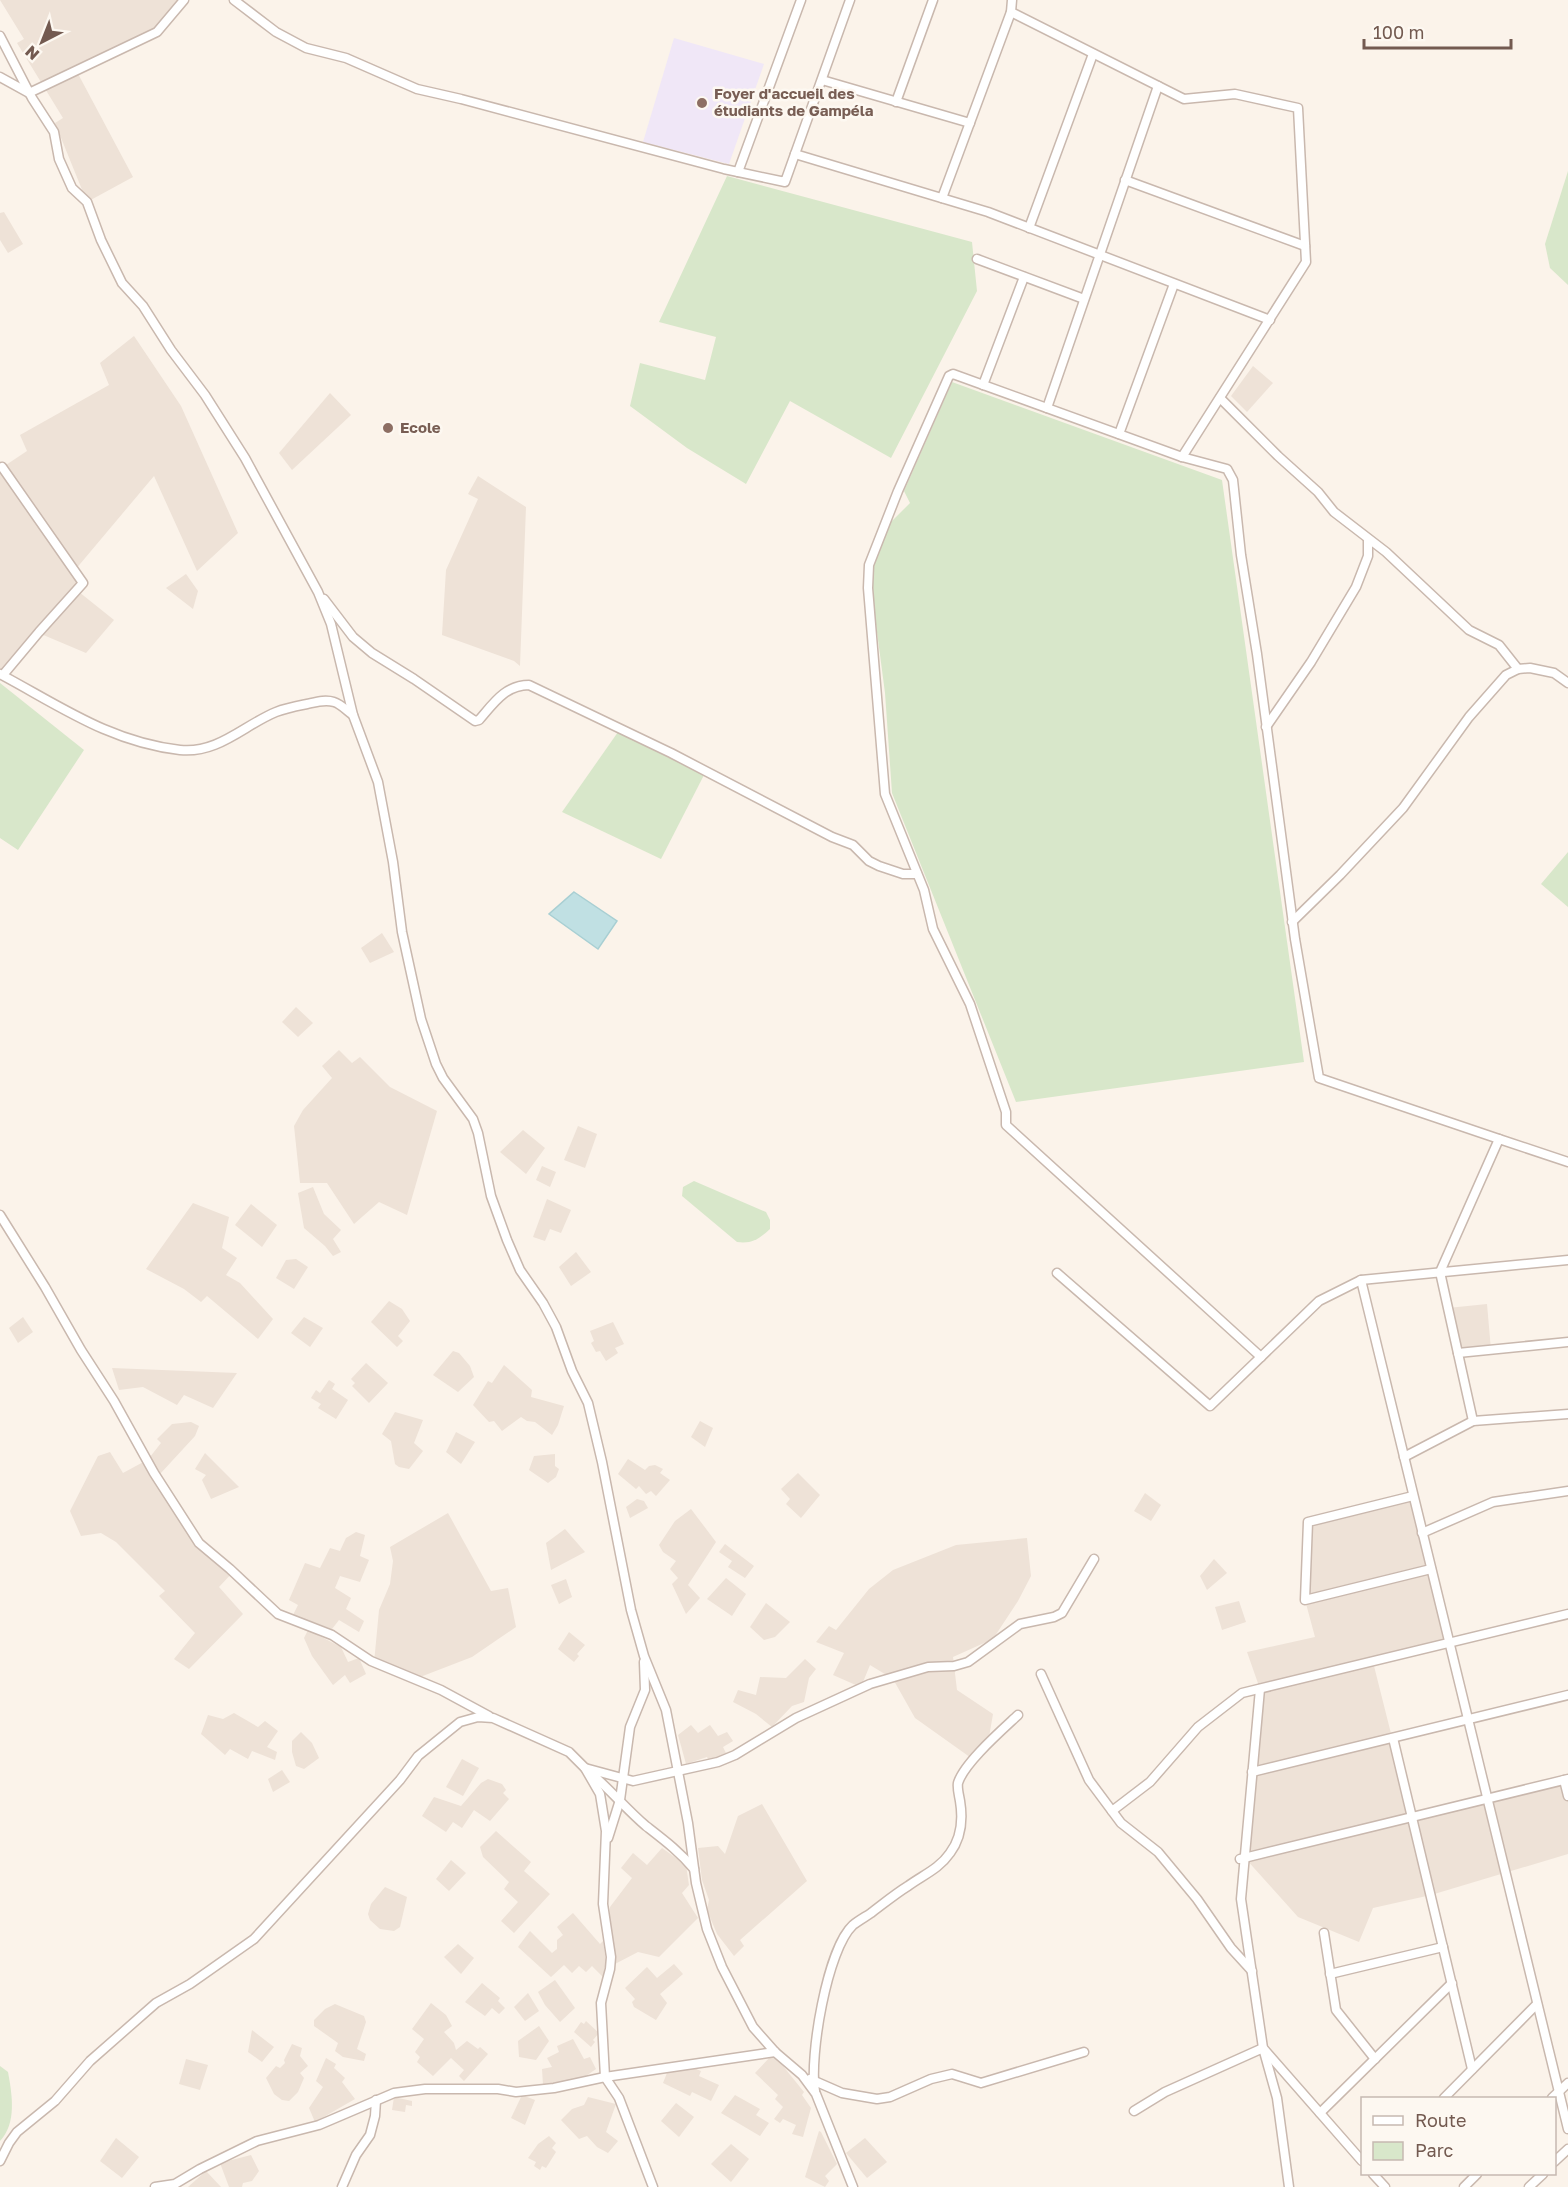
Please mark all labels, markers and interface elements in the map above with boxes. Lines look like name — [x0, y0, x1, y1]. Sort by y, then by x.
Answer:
north arrow — [12, 12, 72, 72]
scale bar — [1364, 12, 1511, 50]
text: 100 m — [1373, 21, 1424, 43]
text: N — [21, 42, 43, 65]
place label: Foyer d'accueil des étudiants de Gampéla — [714, 84, 874, 119]
marker: Foyer d'accueil des étudiants de Gampéla — [695, 96, 709, 110]
place label: Ecole — [400, 418, 441, 436]
marker: Ecole — [381, 421, 395, 435]
legend — [1361, 2097, 1556, 2175]
text: Route — [1415, 2109, 1466, 2131]
text: Parc — [1415, 2139, 1454, 2161]

